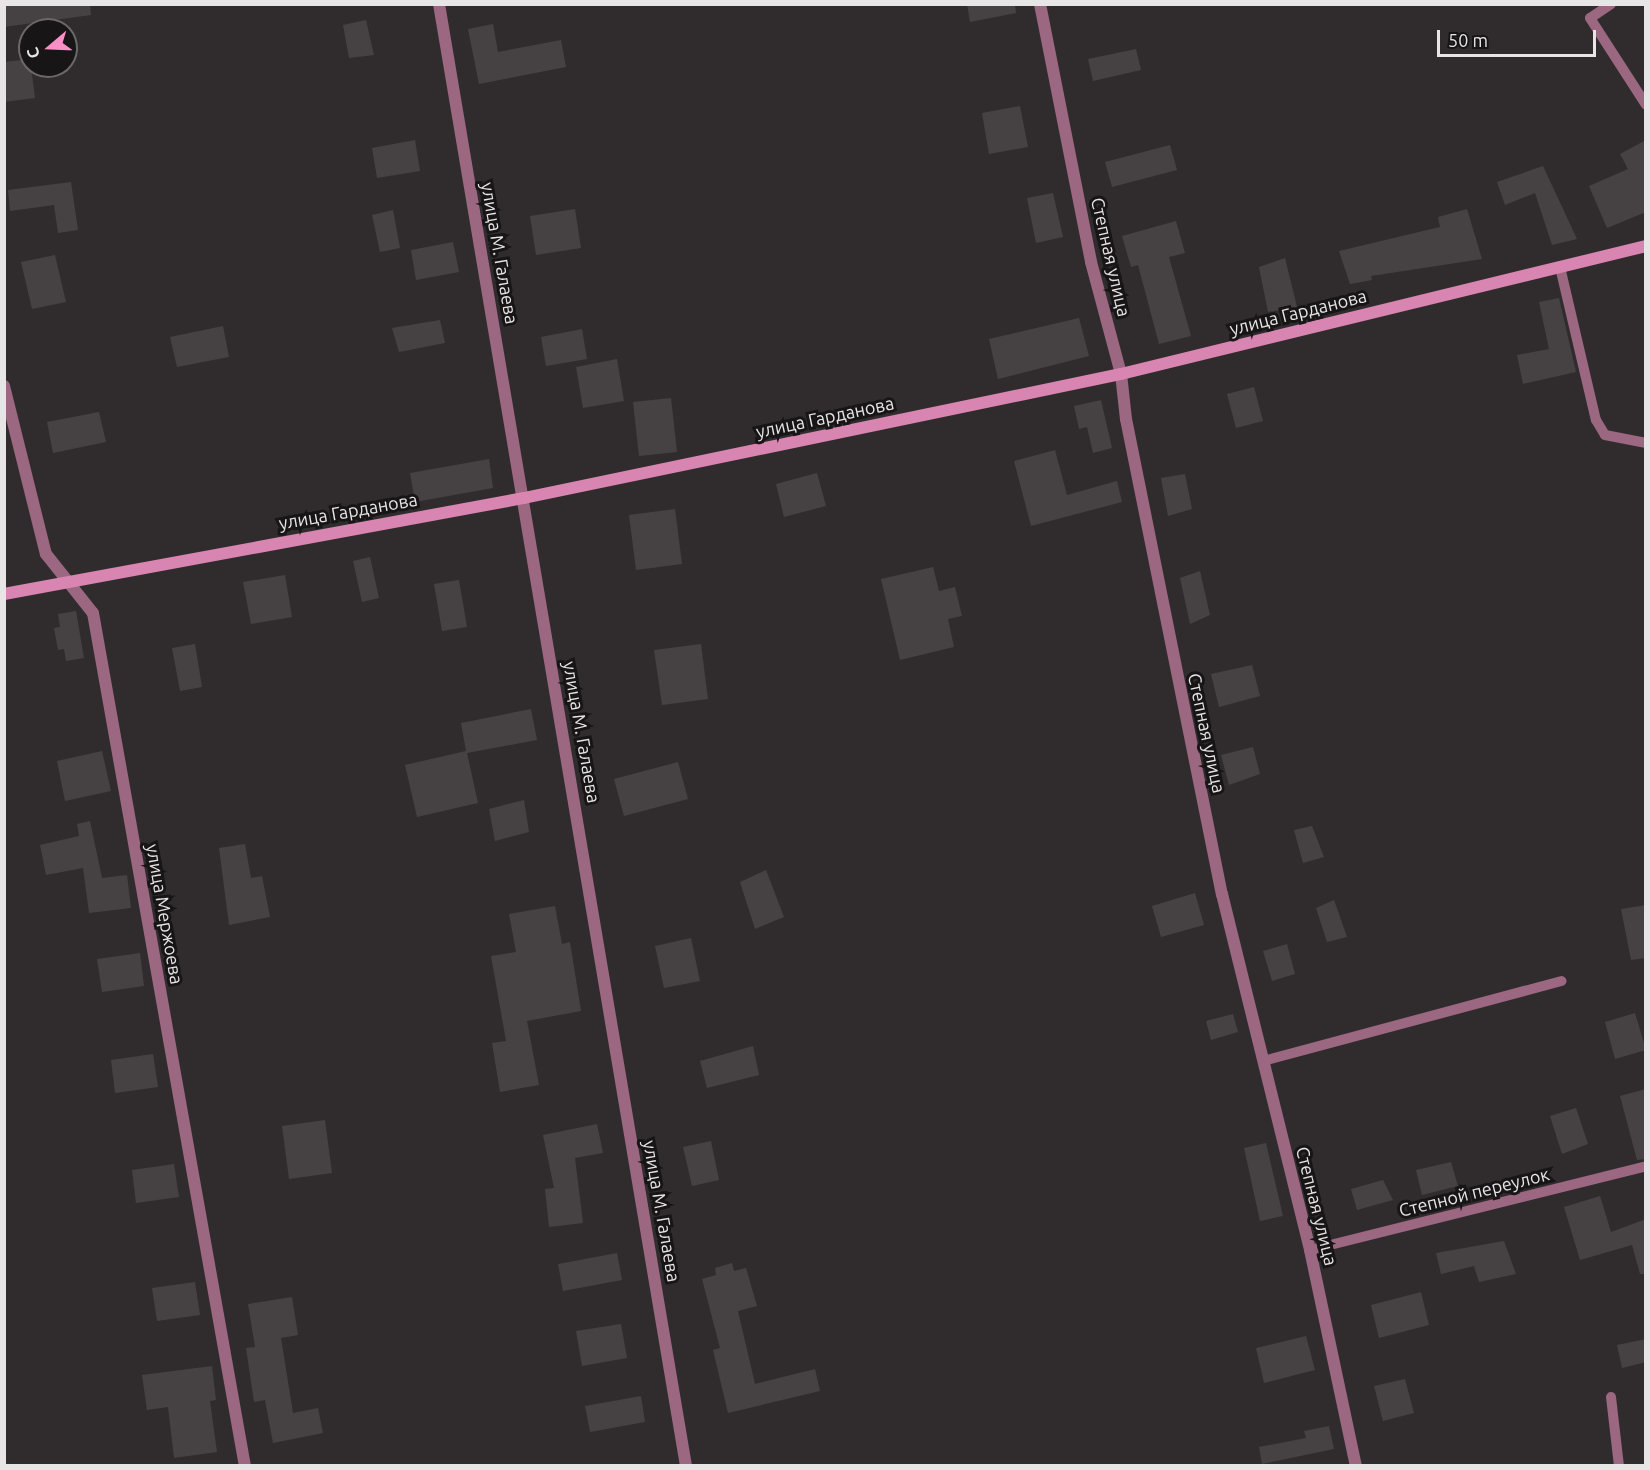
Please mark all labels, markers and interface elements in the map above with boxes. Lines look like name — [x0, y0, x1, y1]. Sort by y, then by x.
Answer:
north arrow — [18, 18, 78, 78]
scale bar — [1440, 18, 1599, 56]
text: 50 m — [1448, 30, 1488, 50]
text: С — [23, 45, 43, 61]
street label: улица М. Галаева — [477, 181, 523, 325]
street label: Степная улица — [1087, 195, 1135, 319]
street label: улица Гарданова — [1227, 285, 1369, 339]
street label: улица Гарданова — [754, 392, 896, 442]
street label: улица Гарданова — [277, 488, 419, 534]
street label: улица М. Галаева — [559, 660, 605, 804]
street label: Степная улица — [1184, 671, 1230, 795]
street label: улица Мержоева — [142, 842, 188, 986]
street label: улица М. Галаева — [639, 1139, 685, 1283]
street label: Степная улица — [1292, 1144, 1342, 1268]
street label: Степной переулок — [1397, 1163, 1551, 1221]

